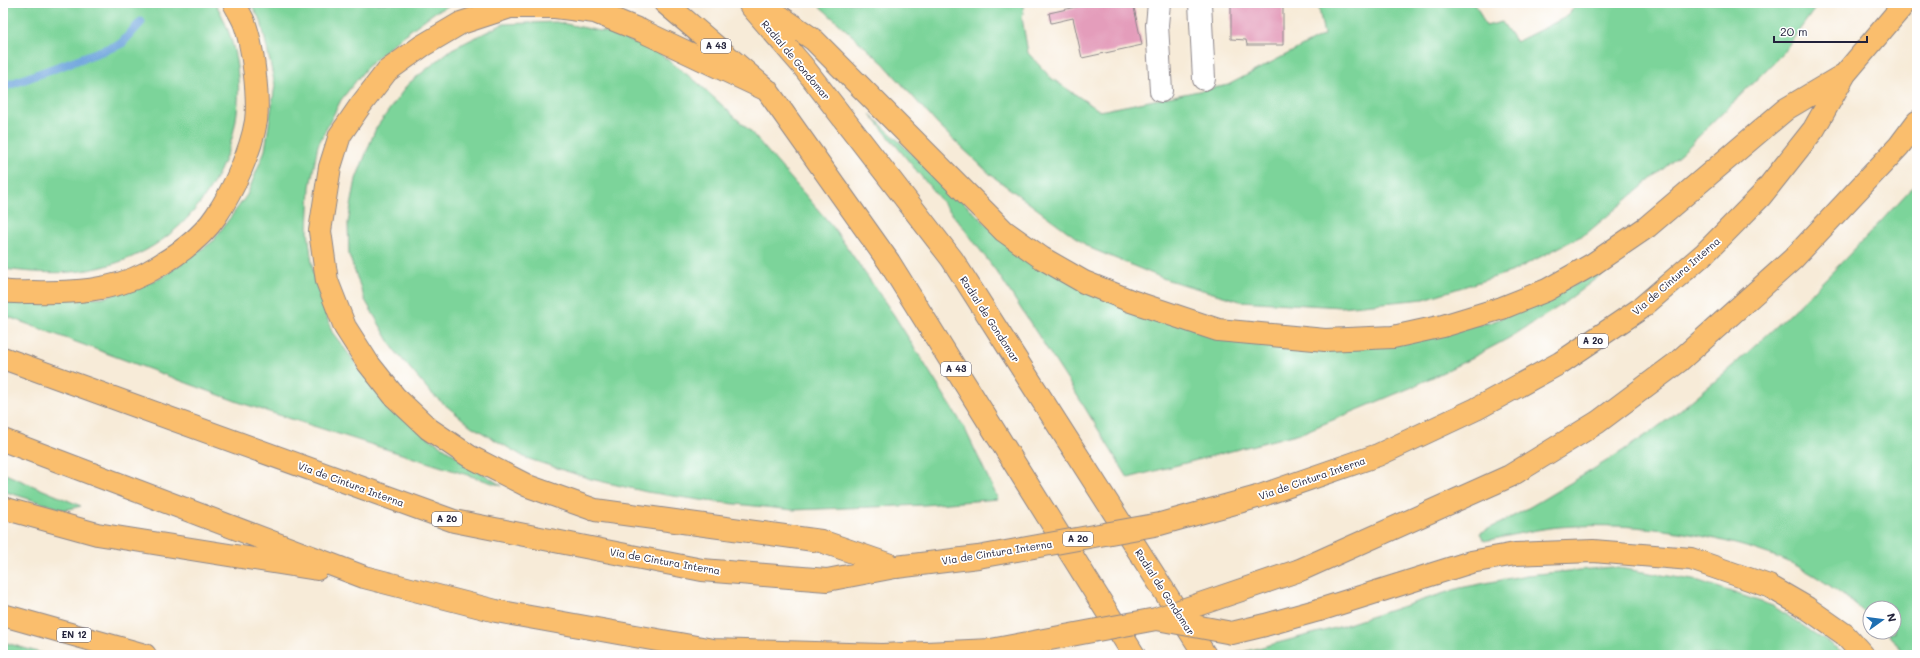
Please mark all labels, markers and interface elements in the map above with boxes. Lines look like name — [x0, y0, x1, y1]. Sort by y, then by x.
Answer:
street label: Radial de Gondomar — [758, 17, 834, 103]
scale bar — [1774, 18, 1867, 44]
text: 20 m — [1780, 23, 1808, 39]
road number: A 43 — [701, 39, 731, 53]
street label: Via de Cintura Interna — [1629, 234, 1723, 318]
street label: Radial de Gondomar — [957, 273, 1023, 365]
road number: A 20 — [1578, 334, 1608, 348]
road number: A 43 — [941, 362, 971, 376]
street label: Via de Cintura Interna — [1257, 453, 1367, 503]
street label: Via de Cintura Interna — [296, 458, 406, 510]
road number: A 20 — [432, 512, 462, 526]
road number: A 20 — [1063, 532, 1093, 546]
street label: Via de Cintura Interna — [941, 536, 1053, 568]
street label: Via de Cintura Interna — [609, 544, 721, 578]
street label: Radial de Gondomar — [1132, 546, 1198, 638]
north arrow — [1862, 600, 1902, 640]
text: N — [1884, 612, 1900, 623]
road number: EN 12 — [57, 628, 91, 642]

